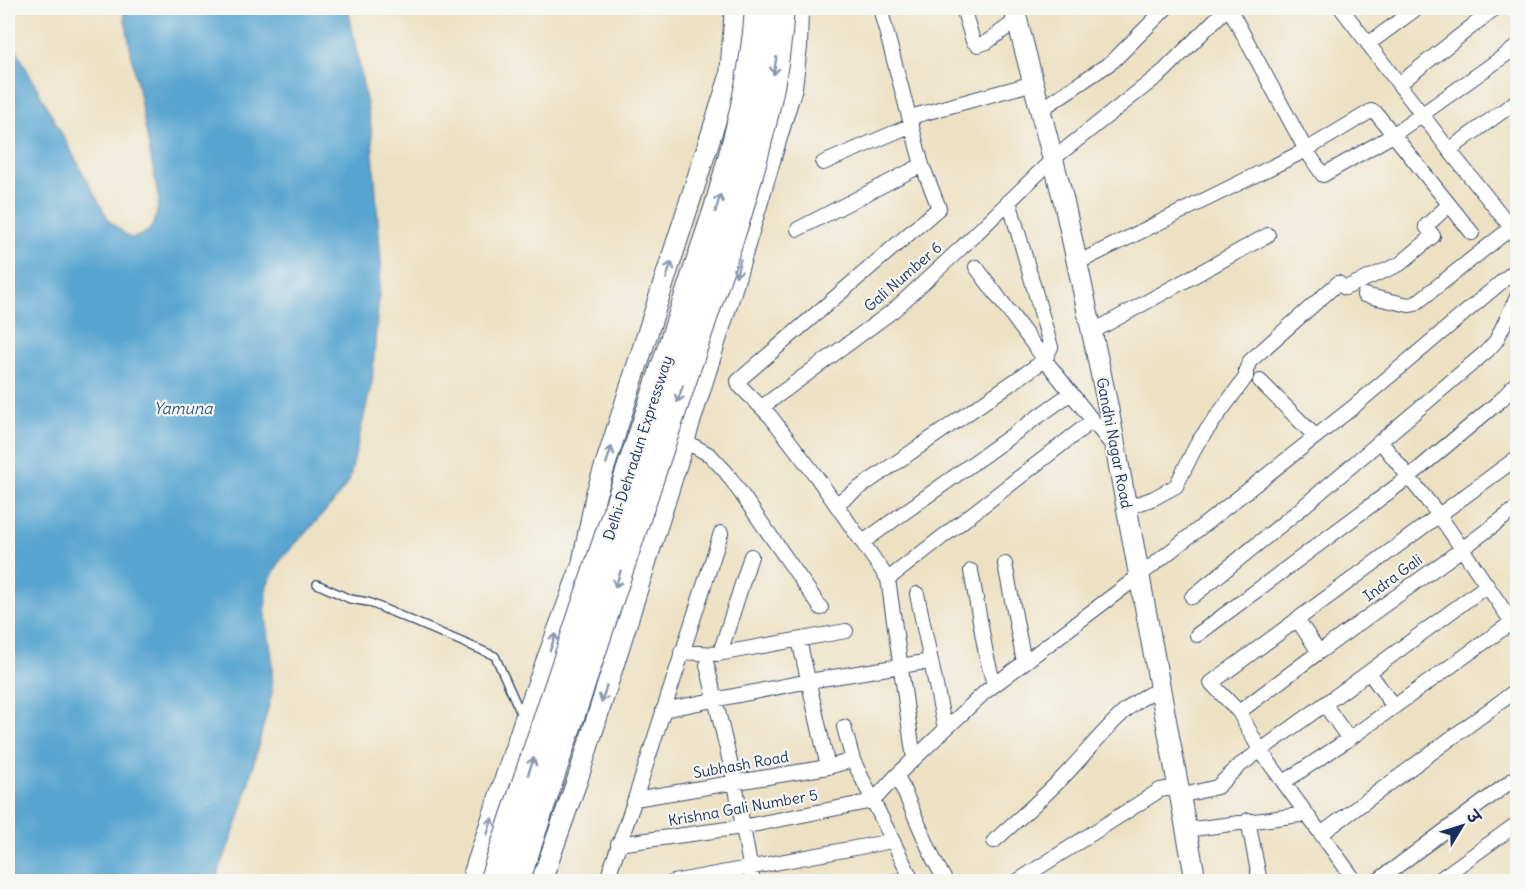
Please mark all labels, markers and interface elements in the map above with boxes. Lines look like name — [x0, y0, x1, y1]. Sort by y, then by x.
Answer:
one-way arrow — [769, 55, 780, 75]
one-way arrow — [713, 194, 724, 213]
street label: Gali Number 6 — [860, 238, 945, 315]
one-way arrow — [732, 258, 743, 277]
one-way arrow — [665, 261, 676, 280]
street label: Delhi-Dehradun Expressway — [599, 353, 676, 543]
street label: Gandhi Nagar Road — [1092, 376, 1137, 510]
one-way arrow — [673, 384, 684, 403]
water label: Yamuna — [154, 398, 213, 418]
one-way arrow — [604, 446, 615, 465]
street label: Indra Gali — [1360, 550, 1426, 605]
one-way arrow — [612, 569, 623, 588]
one-way arrow — [549, 633, 560, 652]
one-way arrow — [598, 684, 609, 703]
street label: Subhash Road — [692, 747, 790, 782]
one-way arrow — [527, 757, 538, 776]
street label: Krishna Gali Number 5 — [667, 785, 819, 830]
north arrow — [1432, 796, 1492, 856]
text: उ — [1461, 805, 1486, 828]
one-way arrow — [485, 817, 496, 836]

